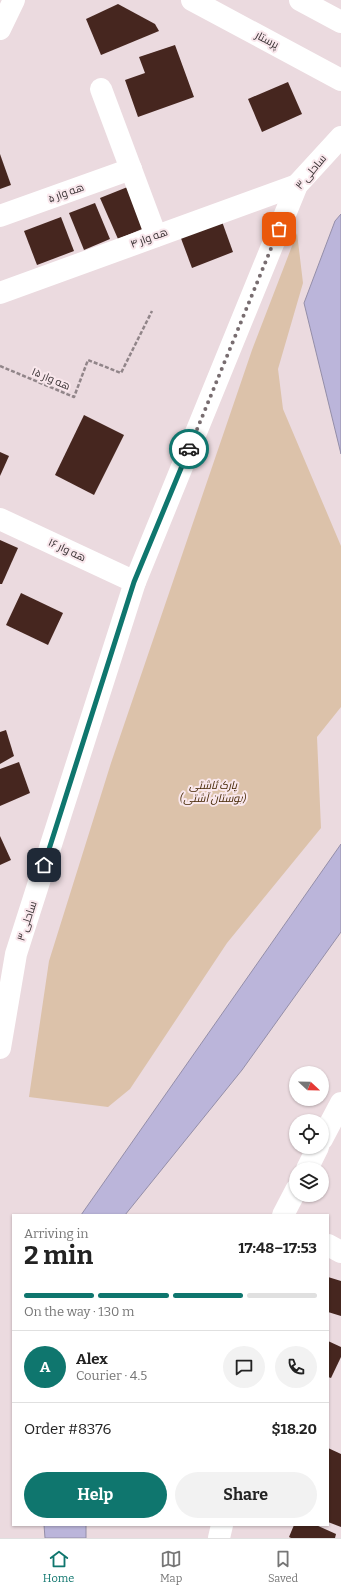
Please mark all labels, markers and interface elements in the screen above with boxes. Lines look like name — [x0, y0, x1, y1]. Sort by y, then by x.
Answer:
street label: پرستار — [252, 28, 281, 52]
street label: ساحلی ۳ — [293, 152, 329, 192]
street label: هه وار ۵ — [46, 180, 86, 206]
pin — [262, 212, 296, 246]
icon: bag — [268, 218, 290, 240]
street label: هه وار ۴ — [129, 225, 169, 251]
street label: هه وار ۱۵ — [30, 365, 72, 393]
courier — [169, 429, 209, 469]
icon: car — [178, 438, 200, 460]
street label: هه وار ۱۶ — [46, 536, 88, 564]
park label: پارک ئاشتی (بوستان آشتی) — [180, 779, 247, 805]
pin — [27, 848, 61, 882]
icon: home — [33, 854, 55, 876]
street label: ساحلی ۳ — [14, 899, 40, 943]
north arrow — [289, 1066, 329, 1106]
map controls — [289, 1066, 329, 1202]
button: locate — [289, 1114, 329, 1154]
button: layers — [289, 1162, 329, 1202]
text: Arriving in — [24, 1226, 89, 1241]
text: 17:48–17:53 — [238, 1239, 317, 1257]
text: 2 min — [24, 1240, 93, 1271]
text: On the way · 130 m — [24, 1304, 134, 1319]
button: chat — [223, 1346, 265, 1388]
button: phone — [275, 1346, 317, 1388]
text: Alex — [76, 1350, 108, 1368]
text: A — [40, 1358, 50, 1376]
text: Courier · 4.5 — [76, 1368, 147, 1383]
text: Order #8376 — [24, 1420, 111, 1438]
text: $18.20 — [271, 1420, 317, 1438]
button: Help — [24, 1472, 167, 1518]
button: Share — [175, 1472, 317, 1518]
tab: Home — [43, 1548, 74, 1585]
tab: Map — [160, 1548, 182, 1585]
tab: Saved — [268, 1548, 298, 1585]

